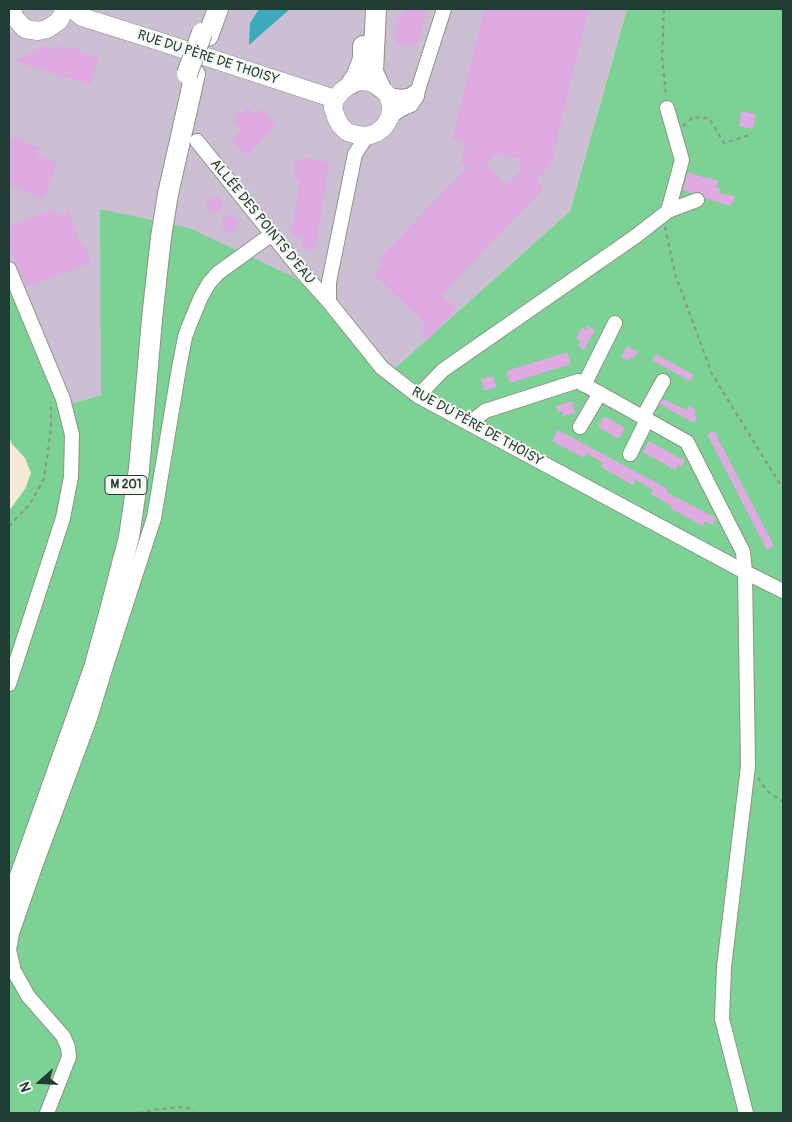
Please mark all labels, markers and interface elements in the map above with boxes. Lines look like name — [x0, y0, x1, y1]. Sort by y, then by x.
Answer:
street label: RUE DU PÈRE DE THOISY — [135, 27, 281, 89]
street label: ALLÉE DES POINTS D'EAU — [206, 156, 318, 288]
street label: RUE DU PÈRE DE THOISY — [408, 384, 546, 470]
road number: M 201 — [105, 476, 147, 494]
north arrow — [15, 1057, 65, 1107]
text: N — [16, 1080, 35, 1094]

